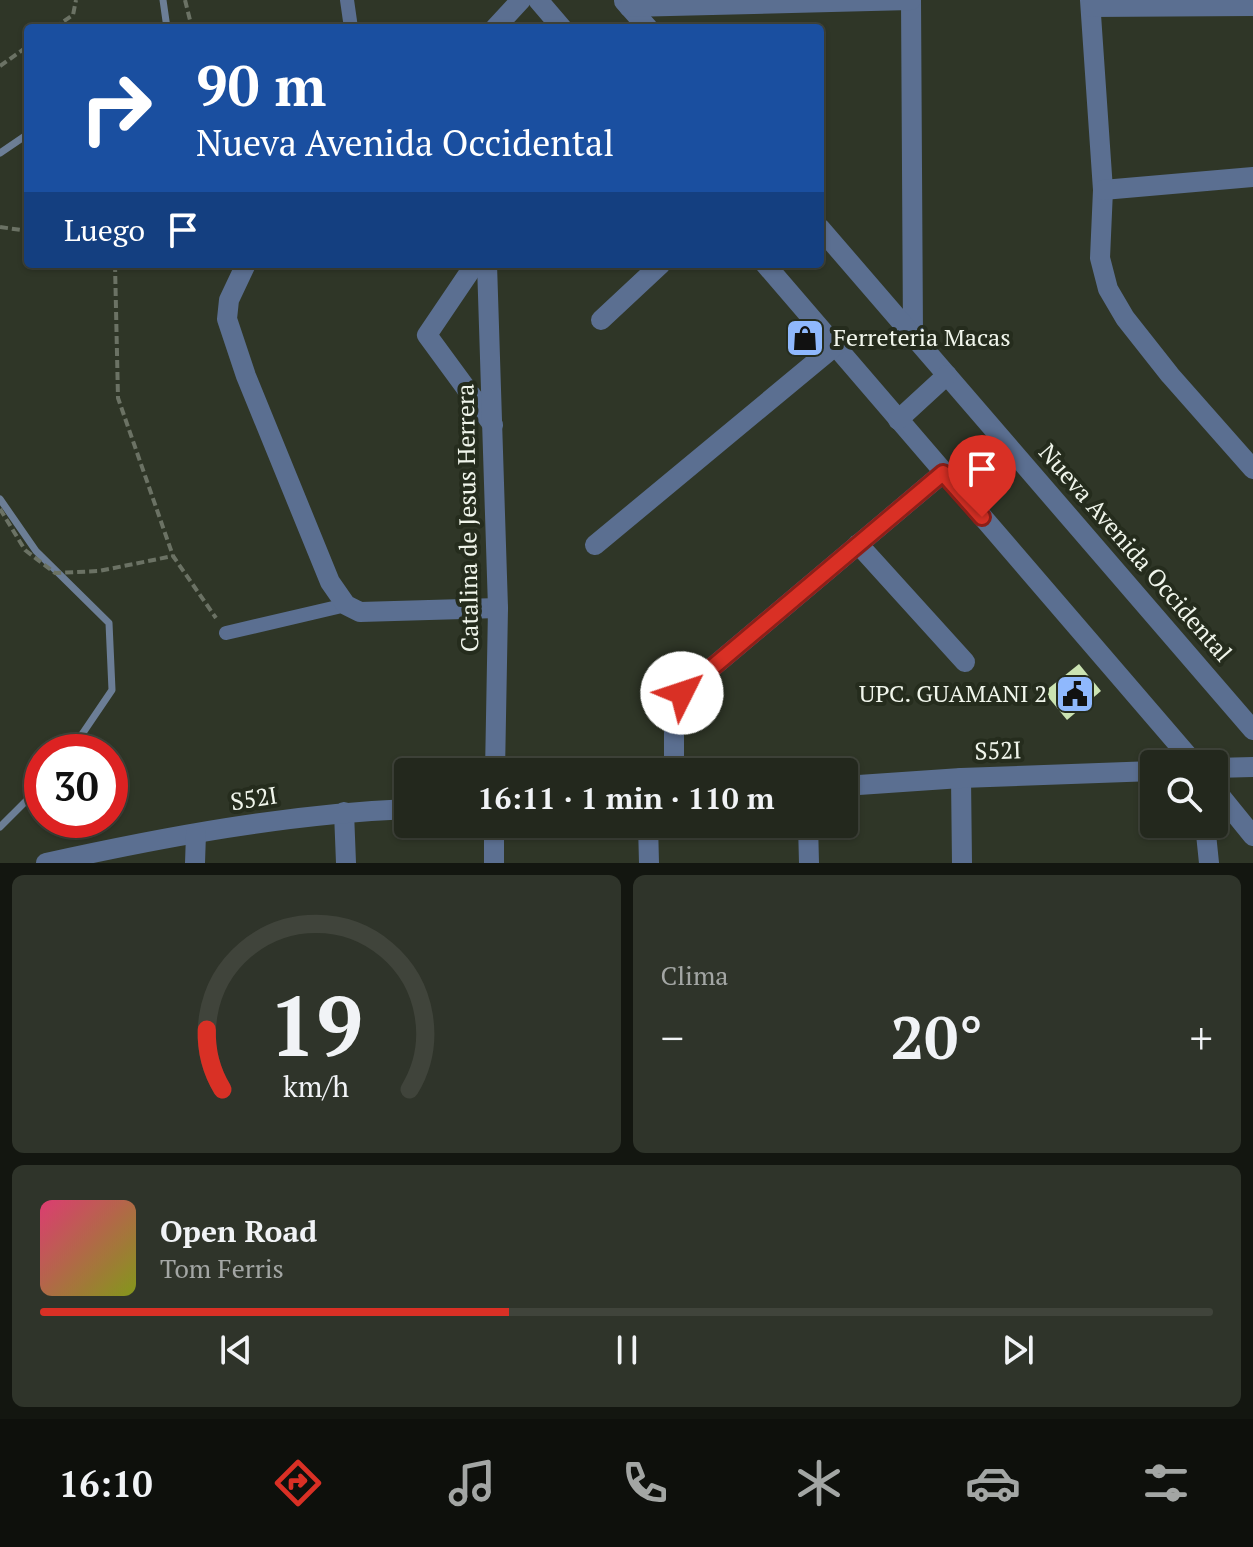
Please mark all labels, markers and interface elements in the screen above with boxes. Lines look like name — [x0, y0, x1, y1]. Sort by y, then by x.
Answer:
text: 90 m — [196, 48, 326, 122]
icon: right — [64, 56, 168, 160]
text: Nueva Avenida Occidental — [196, 119, 614, 166]
icon: arrive — [161, 208, 205, 252]
text: Luego — [64, 210, 145, 250]
shop icon: Ferreteria Macas — [784, 317, 826, 359]
place label: Ferreteria Macas — [833, 321, 1011, 353]
street label: Catalina de Jesus Herrera — [449, 384, 485, 653]
pin — [948, 435, 1016, 517]
street label: Nueva Avenida Occidental — [1032, 437, 1239, 668]
icon: arrive — [960, 447, 1004, 491]
position arrow — [640, 651, 724, 735]
public building icon: UPC. GUAMANI 2 — [1054, 673, 1096, 715]
place label: UPC. GUAMANI 2 — [859, 677, 1047, 709]
street label: S52I — [974, 733, 1022, 767]
speed limit sign: 30 — [24, 734, 128, 838]
map controls — [1140, 750, 1228, 838]
button: search — [1140, 750, 1228, 838]
text: 16:11 · 1 min · 110 m — [478, 778, 774, 818]
street label: S52I — [228, 779, 280, 817]
text: Clima — [661, 958, 728, 992]
text: 19 — [269, 970, 363, 1080]
text: 20° — [890, 997, 983, 1076]
text: − — [661, 1008, 684, 1067]
text: + — [1190, 1008, 1213, 1067]
text: km/h — [283, 1067, 349, 1105]
text: Open Road — [160, 1211, 317, 1251]
text: Tom Ferris — [160, 1251, 284, 1285]
icon: previous — [214, 1328, 258, 1372]
icon: pause — [605, 1328, 649, 1372]
icon: next — [996, 1328, 1040, 1372]
icon: directions — [270, 1455, 326, 1511]
icon: music — [444, 1455, 500, 1511]
icon: phone — [617, 1455, 673, 1511]
icon: climate — [791, 1455, 847, 1511]
icon: car — [965, 1455, 1021, 1511]
icon: filters — [1138, 1455, 1194, 1511]
text: 16:10 — [59, 1460, 153, 1507]

